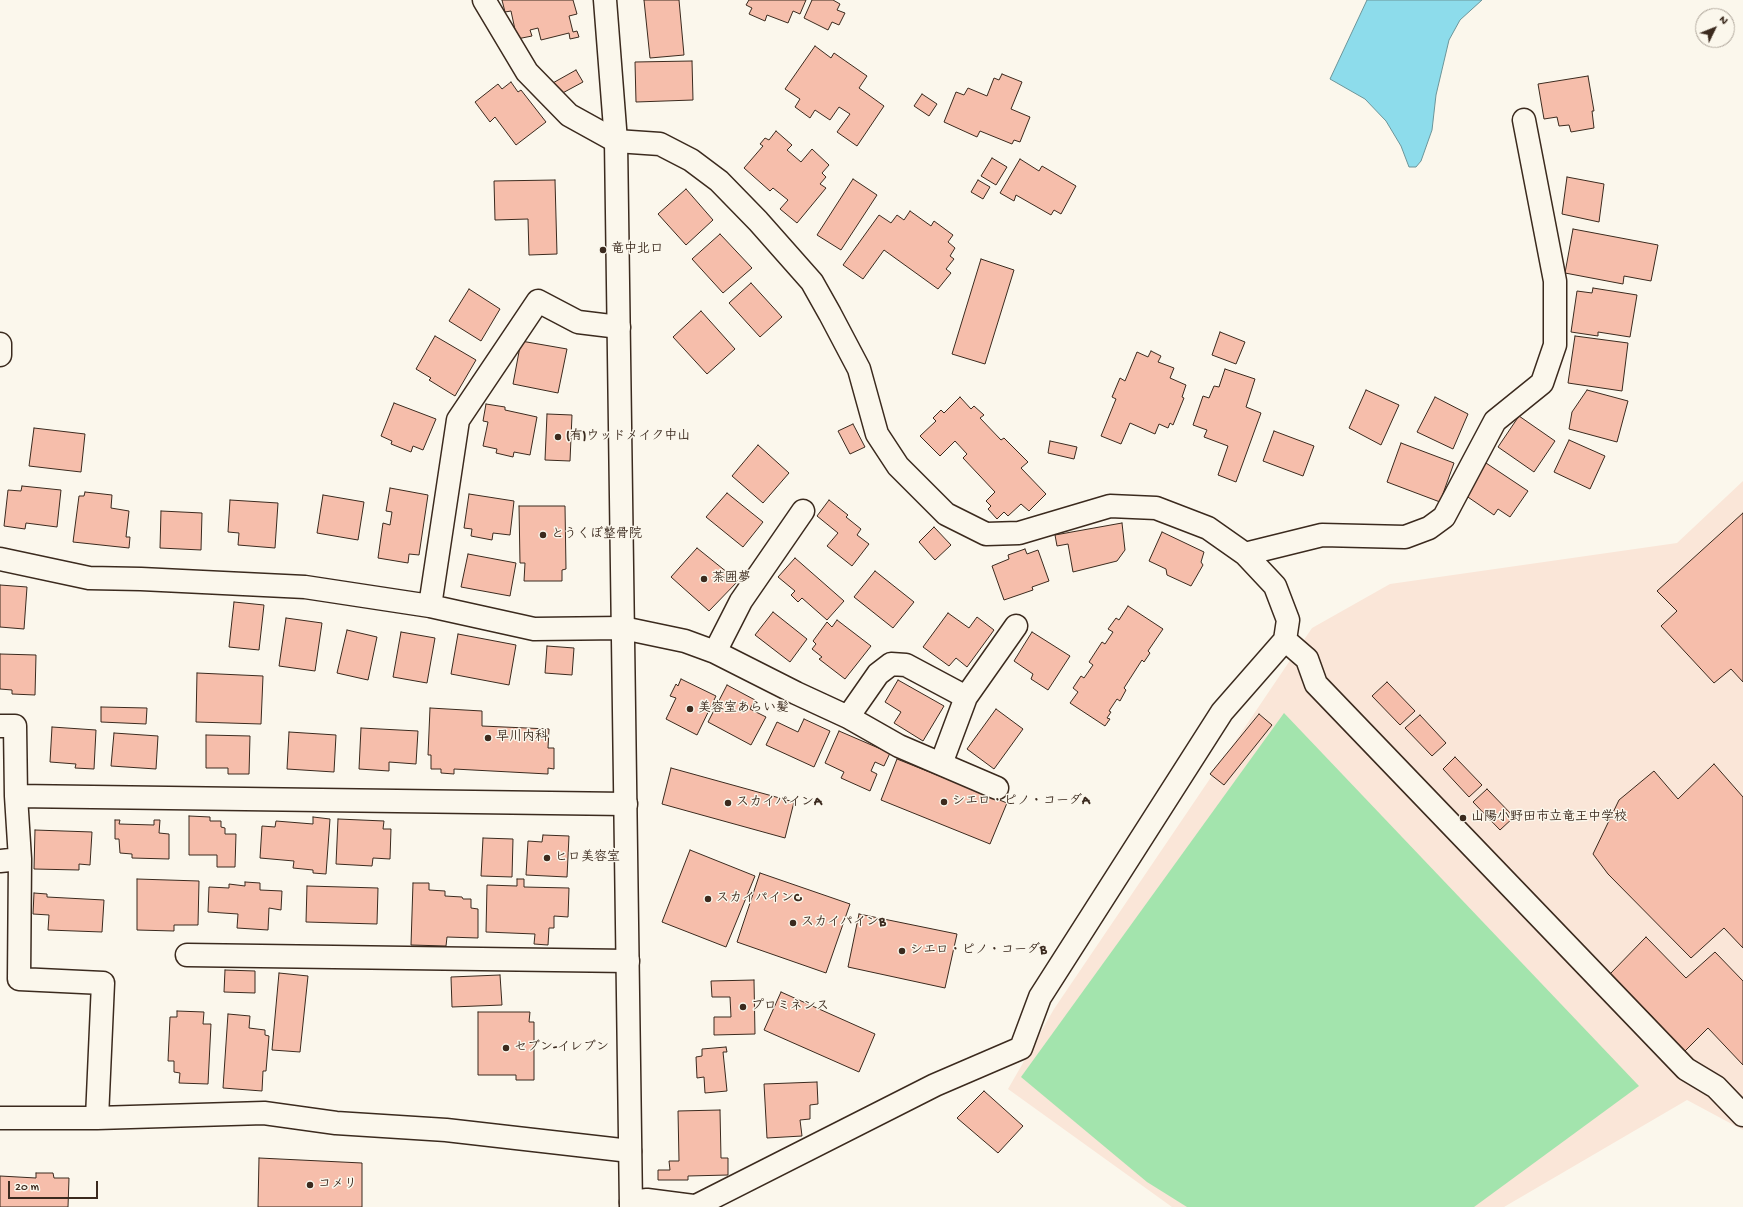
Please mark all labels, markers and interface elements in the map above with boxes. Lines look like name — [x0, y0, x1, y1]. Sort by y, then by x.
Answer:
north arrow — [1695, 8, 1735, 48]
text: N — [1716, 14, 1730, 27]
place label: 竜中北口 — [611, 242, 663, 258]
marker: 竜中北口 — [598, 245, 608, 255]
place label: (有)ウッドメイク中山 — [566, 429, 690, 445]
marker: (有)ウッドメイク中山 — [553, 432, 563, 442]
place label: とうくぼ整骨院 — [551, 527, 642, 543]
marker: とうくぼ整骨院 — [538, 530, 548, 540]
place label: 茶囲夢 — [712, 571, 751, 587]
marker: 茶囲夢 — [699, 574, 709, 584]
place label: 美容室あらい髪 — [698, 701, 789, 717]
marker: 美容室あらい髪 — [685, 704, 695, 714]
place label: 早川内科 — [496, 730, 548, 746]
marker: 早川内科 — [483, 733, 493, 743]
place label: シエロ・ピノ・コーダA — [952, 794, 1090, 810]
place label: スカイパインA — [736, 795, 822, 811]
marker: シエロ・ピノ・コーダA — [939, 797, 949, 807]
marker: スカイパインA — [723, 798, 733, 808]
place label: 山陽小野田市立竜王中学校 — [1471, 810, 1627, 826]
marker: 山陽小野田市立竜王中学校 — [1458, 813, 1468, 823]
place label: ヒロ美容室 — [555, 850, 620, 866]
marker: ヒロ美容室 — [542, 853, 552, 863]
place label: スカイパインC — [716, 891, 801, 907]
marker: スカイパインC — [703, 894, 713, 904]
place label: スカイパインB — [801, 915, 886, 931]
marker: スカイパインB — [788, 918, 798, 928]
place label: シエロ・ピノ・コーダB — [910, 943, 1047, 959]
marker: シエロ・ピノ・コーダB — [897, 946, 907, 956]
place label: プロミネンス — [751, 999, 829, 1015]
marker: プロミネンス — [738, 1002, 748, 1012]
place label: セブン-イレブン — [514, 1040, 609, 1056]
marker: セブン-イレブン — [501, 1043, 511, 1053]
scale bar — [10, 1173, 100, 1199]
place label: コメリ — [318, 1177, 357, 1193]
marker: コメリ — [305, 1180, 315, 1190]
text: 20 m — [15, 1181, 39, 1195]

